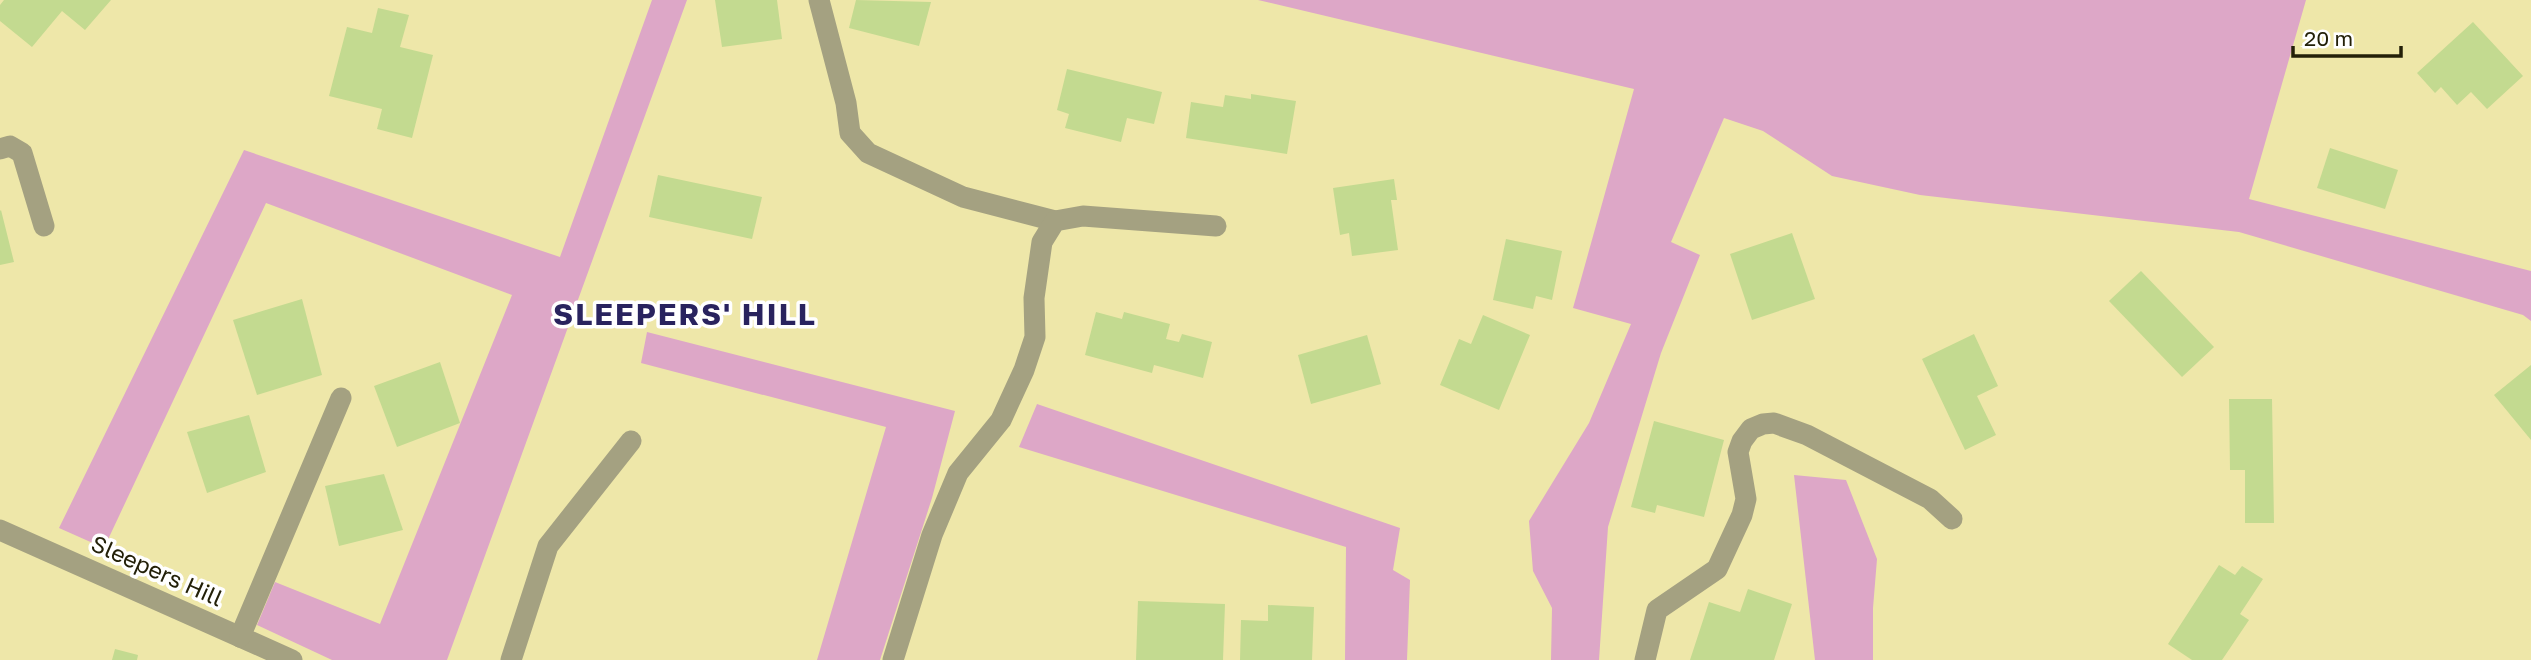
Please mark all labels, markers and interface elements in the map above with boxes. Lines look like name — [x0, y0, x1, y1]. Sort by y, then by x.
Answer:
scale bar — [2293, 14, 2402, 58]
text: 20 m — [2304, 25, 2353, 51]
district label: SLEEPERS' HILL — [553, 296, 817, 332]
street label: Sleepers Hill — [87, 529, 228, 612]

